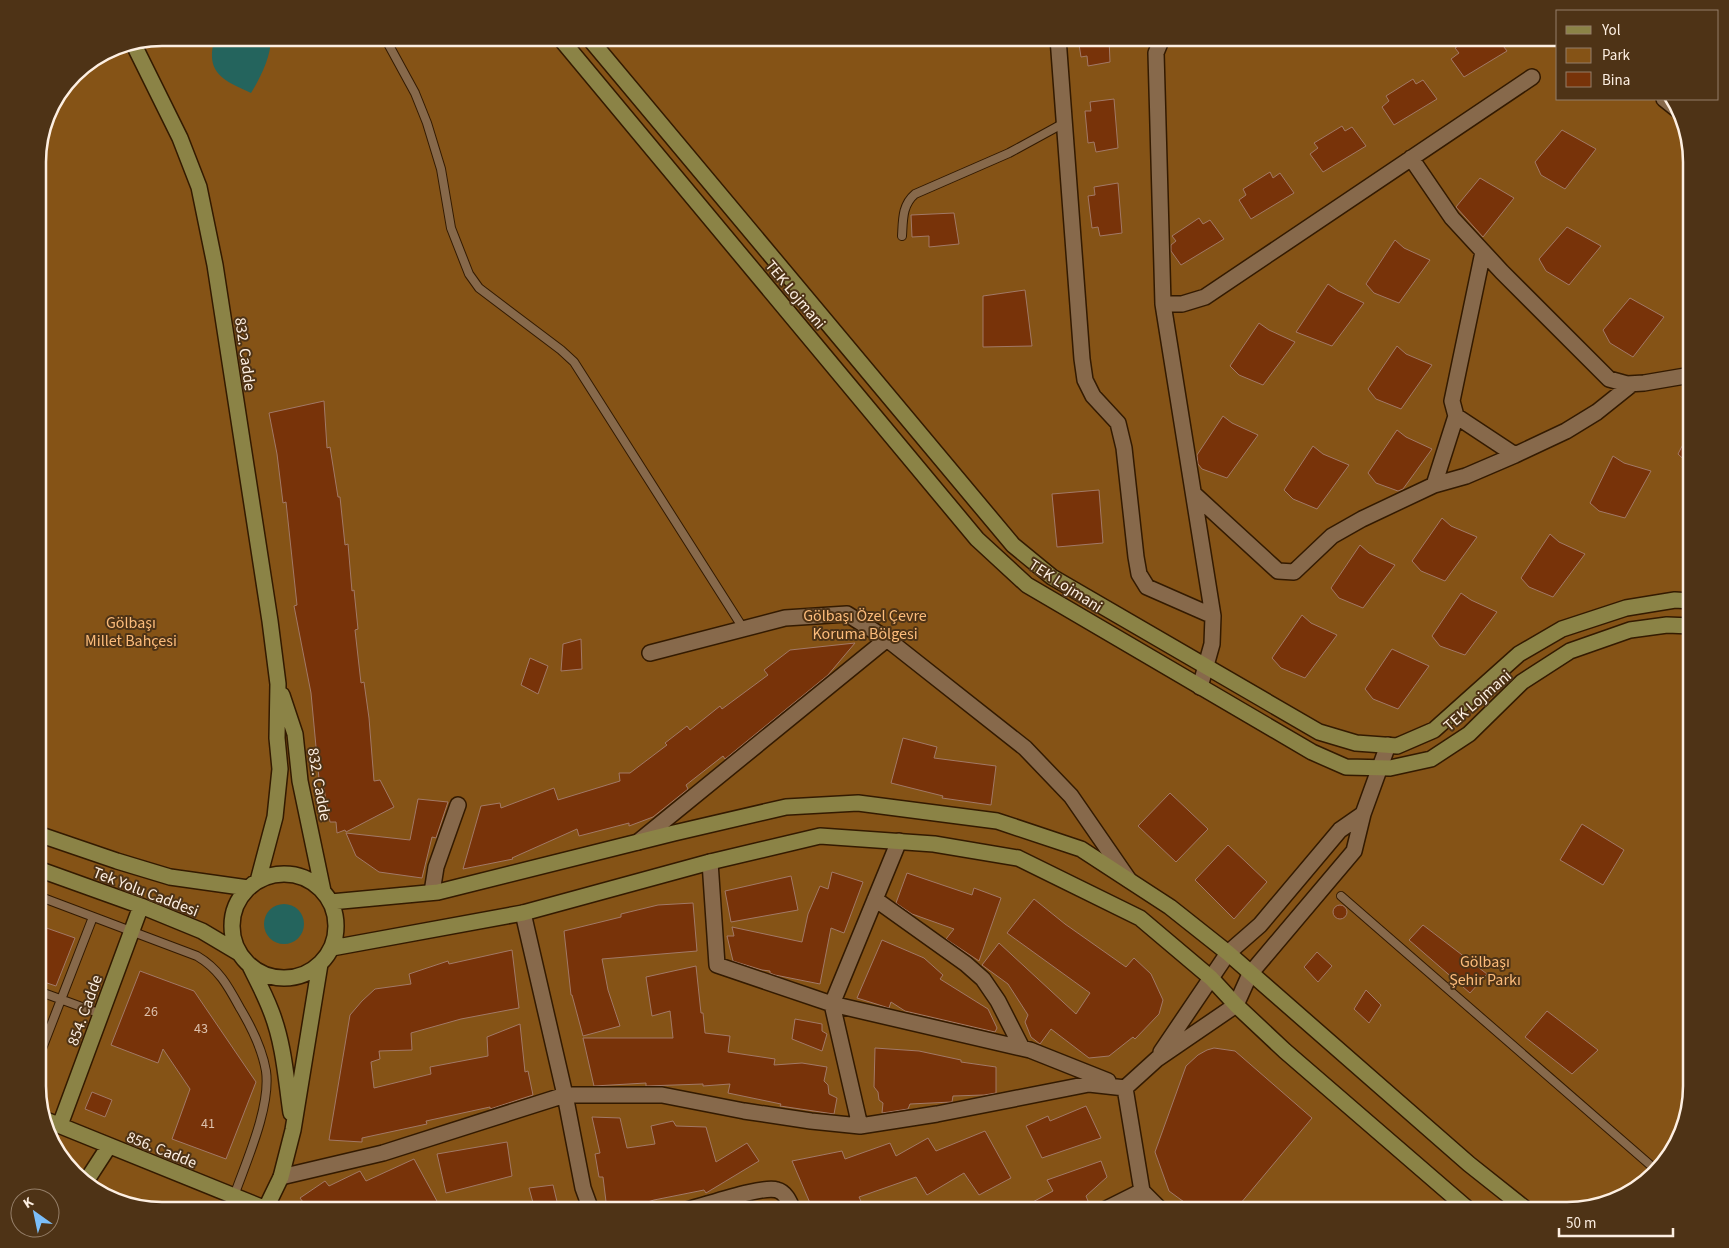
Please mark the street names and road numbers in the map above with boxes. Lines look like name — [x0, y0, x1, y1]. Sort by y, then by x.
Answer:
street label: TEK Lojmani — [760, 256, 831, 334]
street label: 832. Cadde — [229, 316, 261, 392]
street label: TEK Lojmani — [1024, 554, 1107, 618]
street label: TEK Lojmani — [1439, 665, 1516, 737]
street label: 832. Cadde — [302, 746, 336, 823]
street label: Tek Yolu Caddesi — [90, 862, 202, 922]
street label: 854. Cadde — [62, 972, 108, 1049]
street label: 856. Cadde — [123, 1126, 200, 1174]

